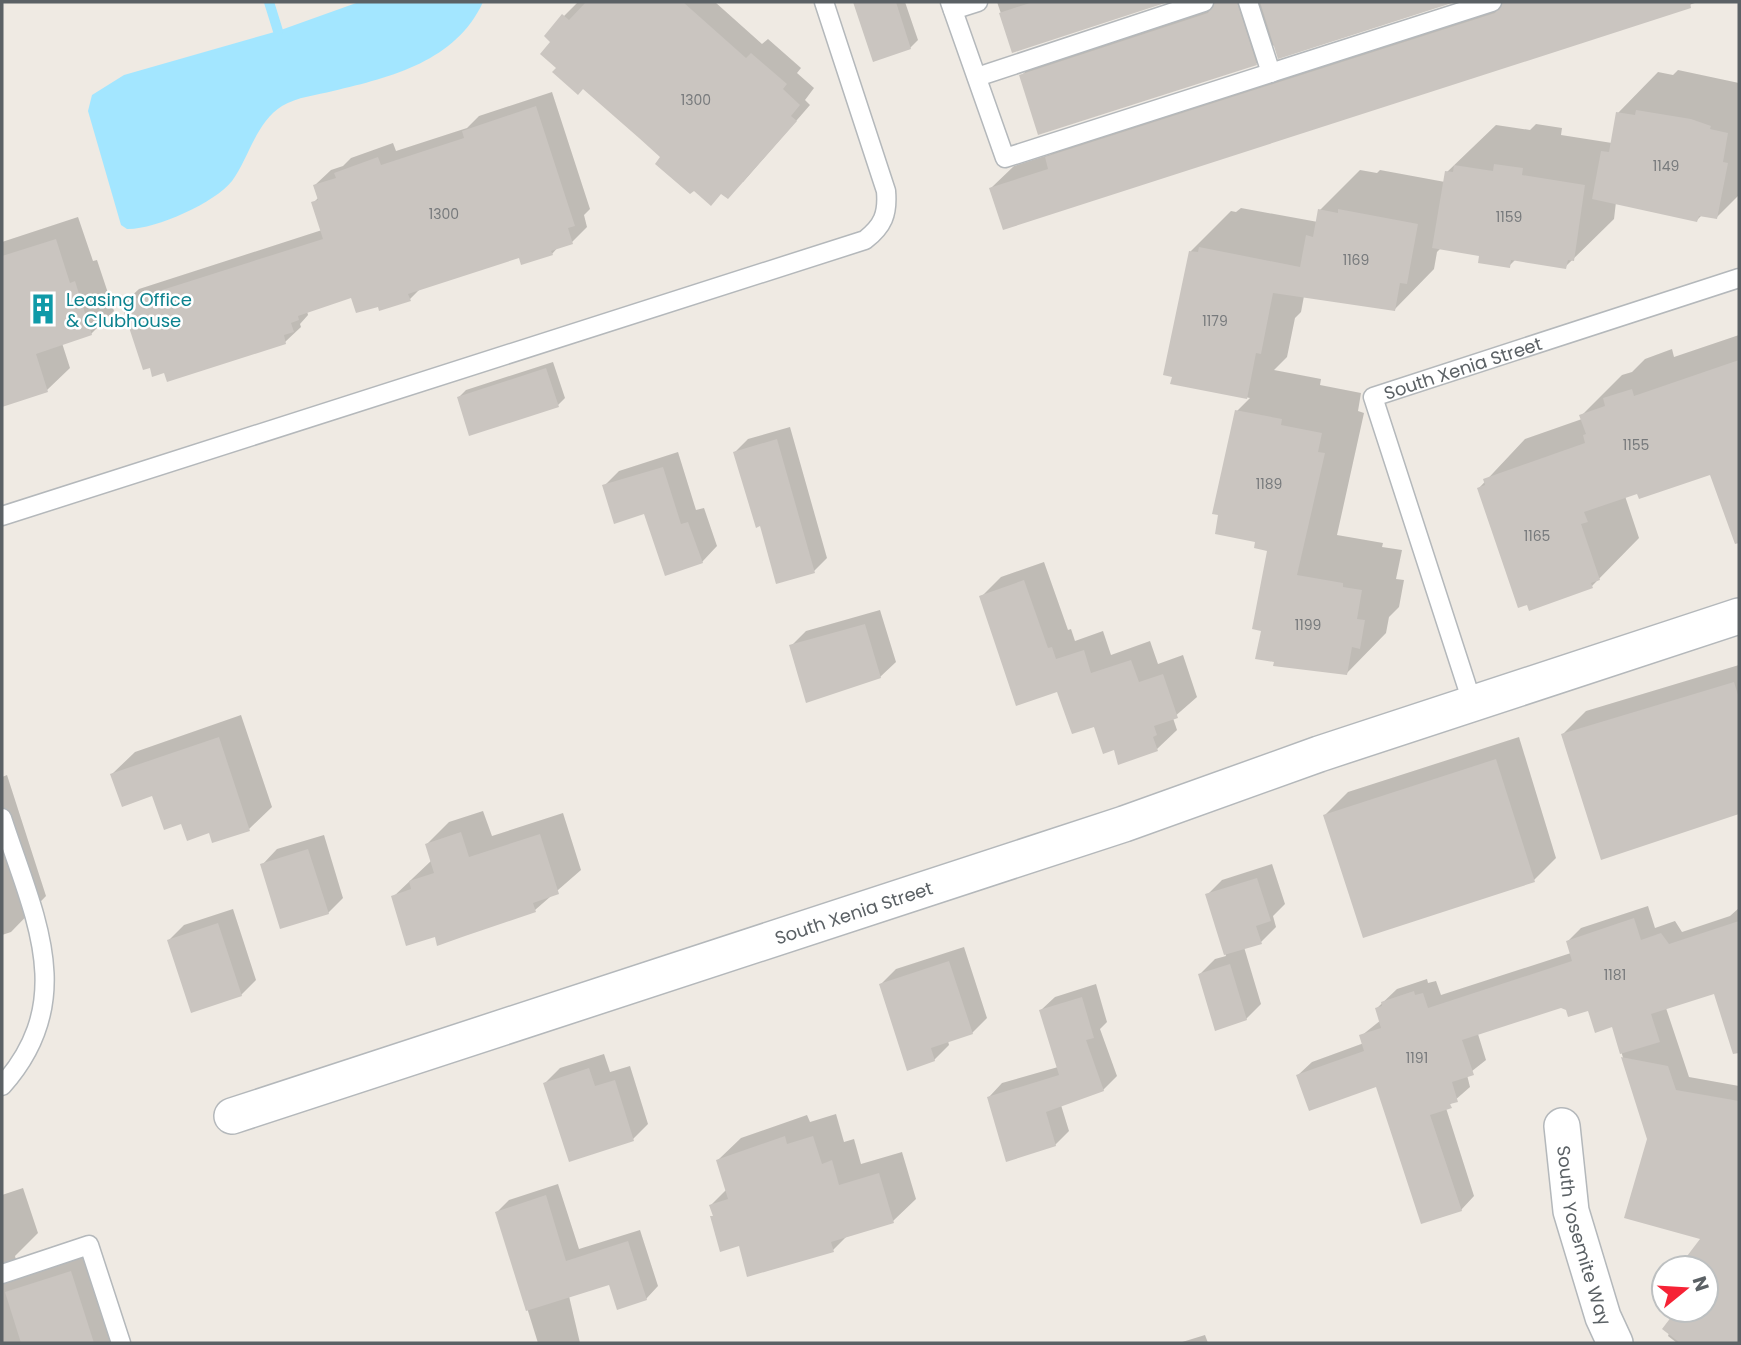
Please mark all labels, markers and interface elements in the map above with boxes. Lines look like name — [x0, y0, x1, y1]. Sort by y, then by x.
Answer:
house number: 1300 — [681, 90, 711, 110]
house number: 1149 — [1653, 156, 1679, 176]
house number: 1300 — [429, 204, 459, 224]
house number: 1159 — [1496, 207, 1522, 227]
house number: 1169 — [1343, 250, 1369, 270]
place label: Leasing Office & Clubhouse — [66, 287, 192, 333]
building icon: Leasing Office & Clubhouse — [26, 292, 60, 326]
house number: 1179 — [1202, 311, 1228, 331]
street label: South Xenia Street — [1381, 330, 1545, 405]
house number: 1155 — [1623, 435, 1649, 455]
house number: 1189 — [1256, 474, 1282, 494]
house number: 1165 — [1524, 526, 1550, 546]
house number: 1199 — [1295, 615, 1321, 635]
street label: South Xenia Street — [771, 875, 936, 950]
house number: 1181 — [1604, 965, 1626, 985]
house number: 1191 — [1406, 1048, 1428, 1068]
street label: South Yosemite Way — [1552, 1144, 1618, 1330]
north arrow — [1650, 1254, 1720, 1324]
text: N — [1686, 1273, 1716, 1295]

